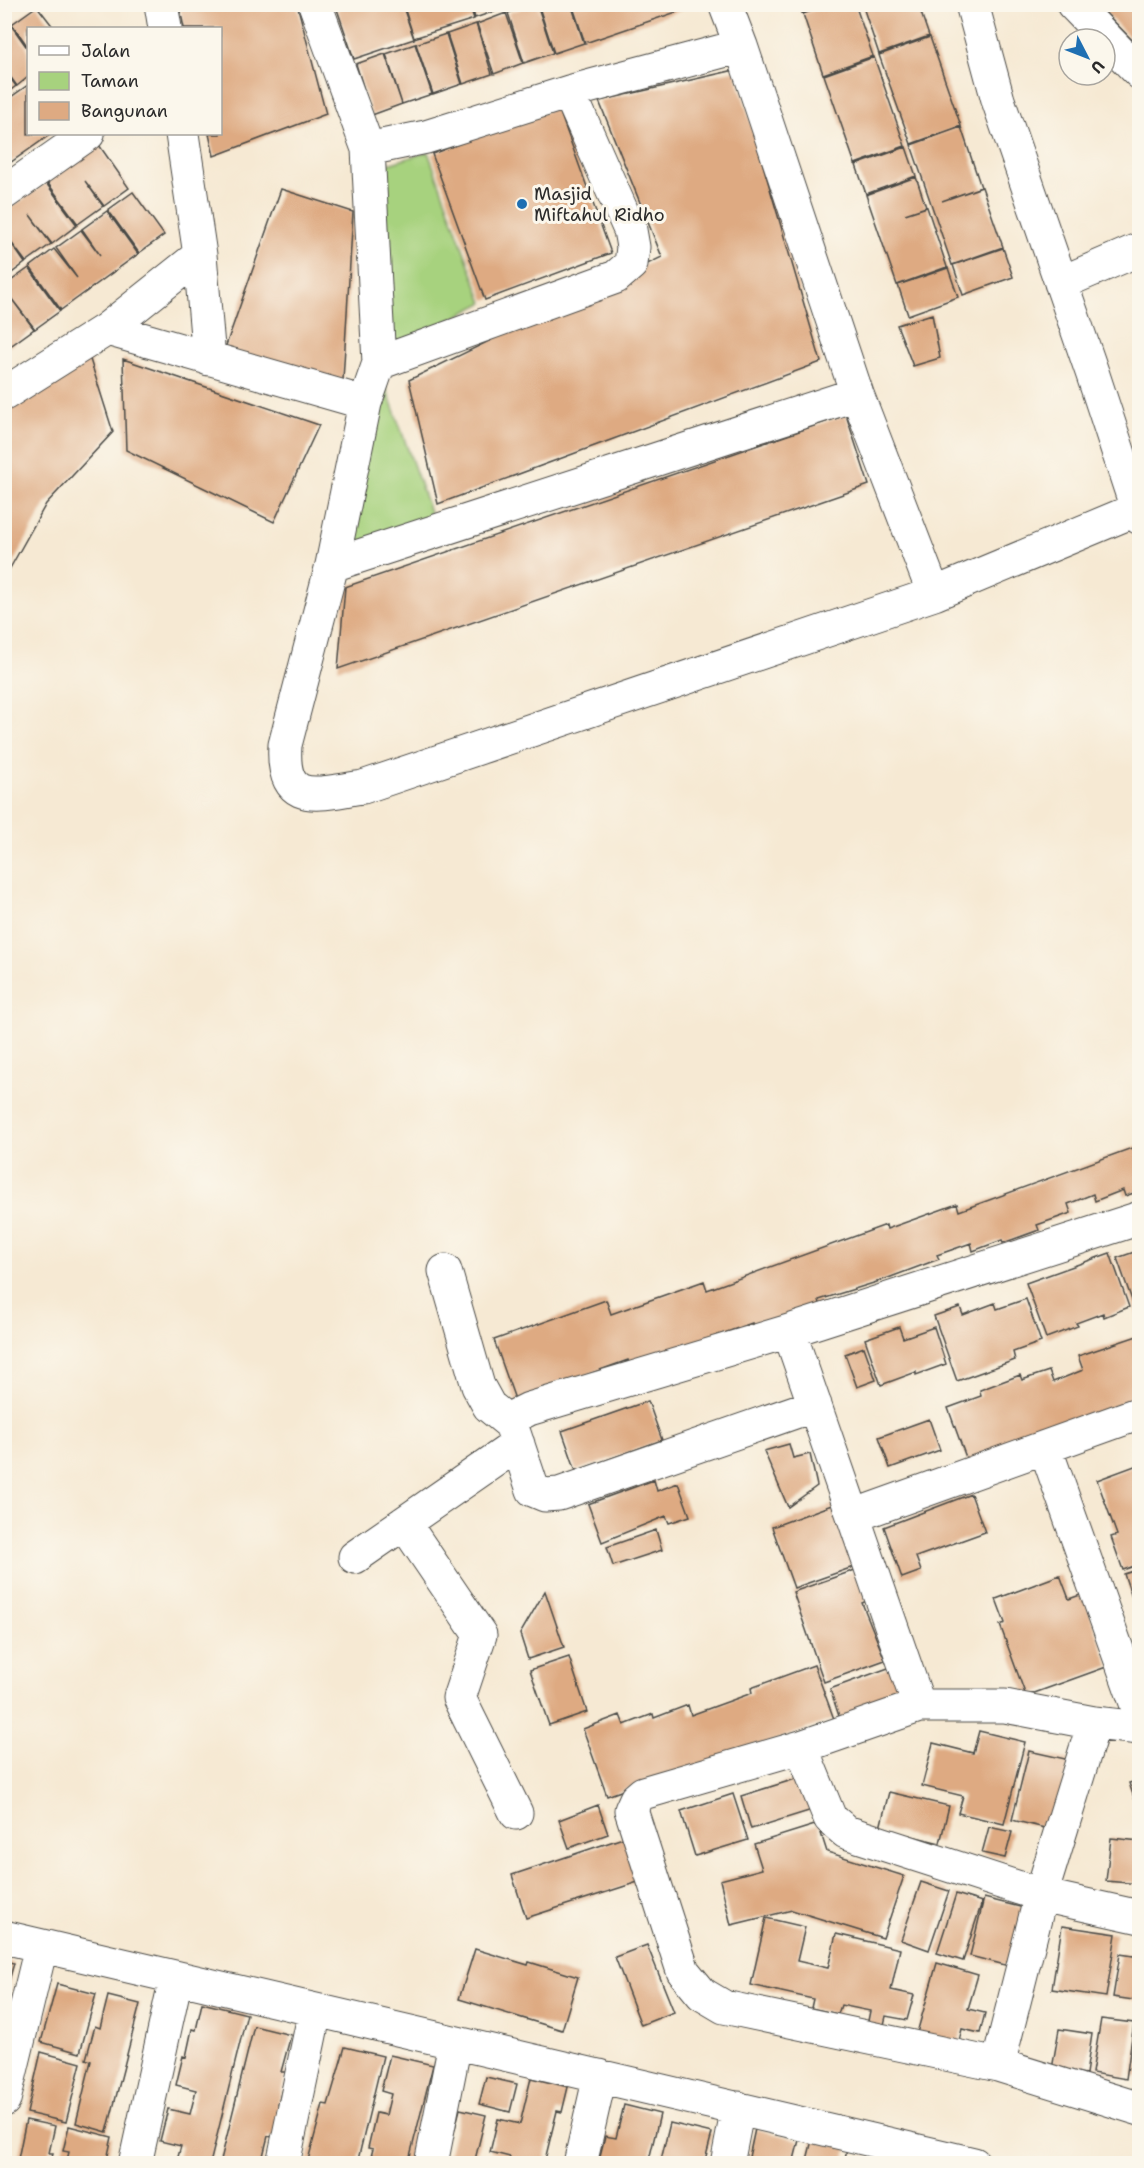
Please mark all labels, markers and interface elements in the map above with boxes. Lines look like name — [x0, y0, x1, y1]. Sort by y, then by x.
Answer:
legend — [27, 27, 222, 135]
north arrow — [1057, 27, 1117, 87]
text: Jalan — [81, 39, 130, 63]
text: U — [1086, 56, 1109, 78]
text: Taman — [81, 69, 139, 93]
text: Bangunan — [81, 99, 168, 123]
place label: Masjid Miftahul Ridho — [534, 182, 665, 227]
marker: Masjid Miftahul Ridho — [515, 197, 529, 211]

